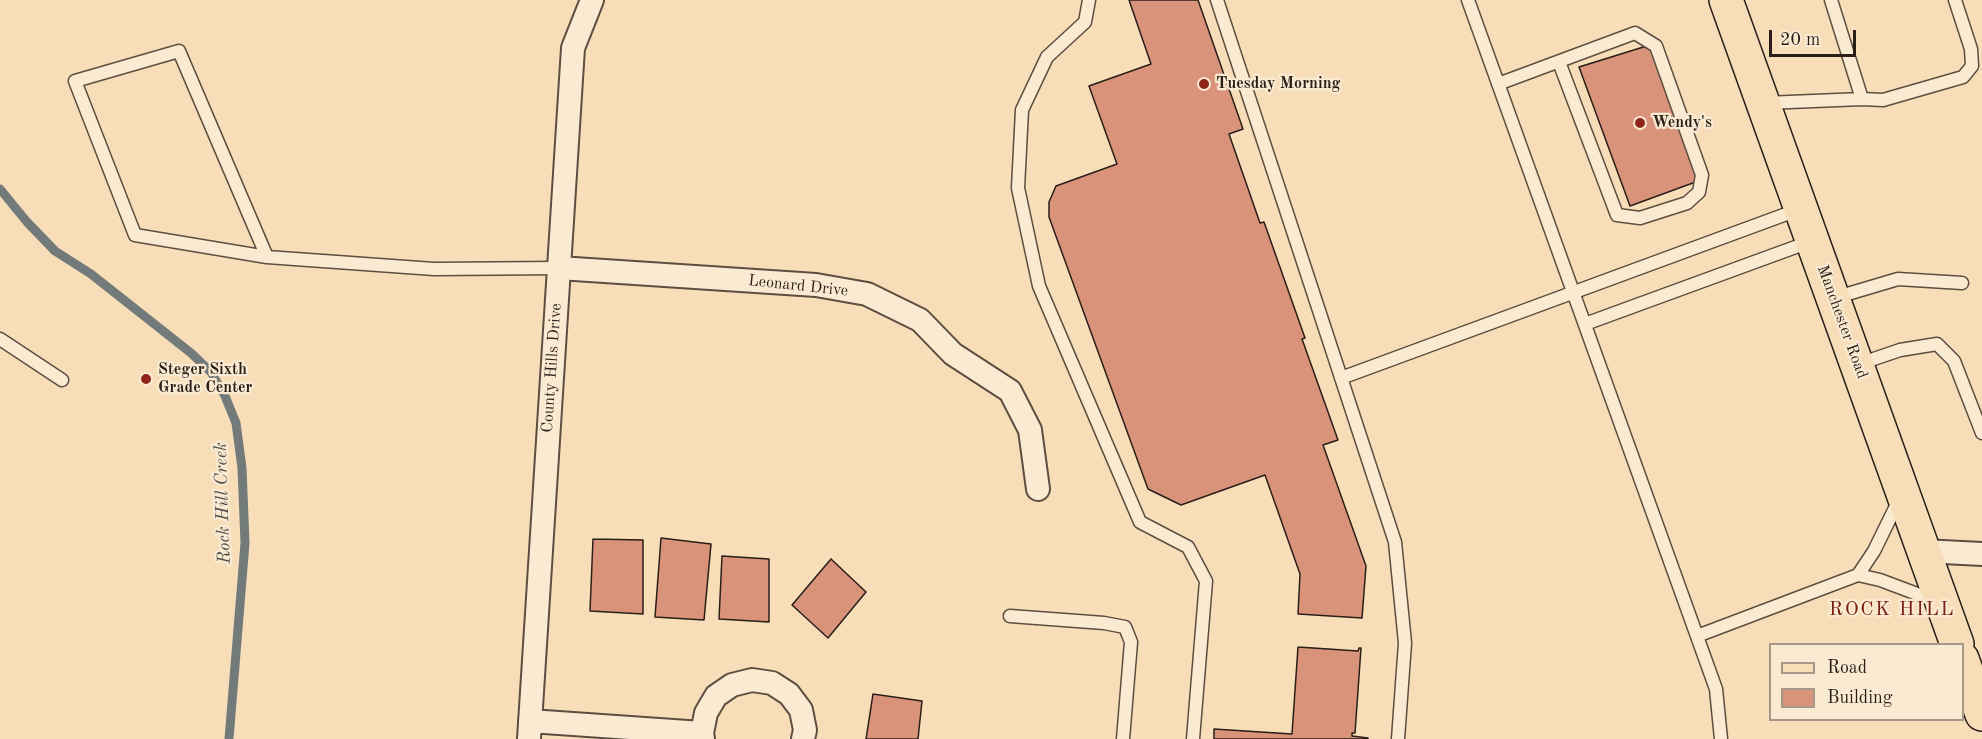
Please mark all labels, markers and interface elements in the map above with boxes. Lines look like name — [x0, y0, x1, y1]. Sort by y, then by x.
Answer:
scale bar — [1772, 18, 1859, 56]
text: 20 m — [1780, 31, 1820, 49]
place label: Tuesday Morning — [1216, 74, 1340, 94]
marker: Tuesday Morning — [1197, 77, 1211, 91]
place label: Wendy's — [1652, 113, 1712, 133]
marker: Wendy's — [1633, 116, 1647, 130]
street label: Manchester Road — [1813, 263, 1871, 381]
street label: Leonard Drive — [747, 271, 849, 301]
street label: County Hills Drive — [538, 303, 566, 433]
place label: Steger Sixth Grade Center — [158, 360, 253, 398]
marker: Steger Sixth Grade Center — [139, 372, 153, 386]
water label: Rock Hill Creek — [210, 442, 236, 564]
district label: ROCK HILL — [1829, 598, 1955, 622]
legend — [1769, 643, 1964, 721]
text: Road — [1827, 659, 1867, 677]
text: Building — [1827, 689, 1892, 707]

